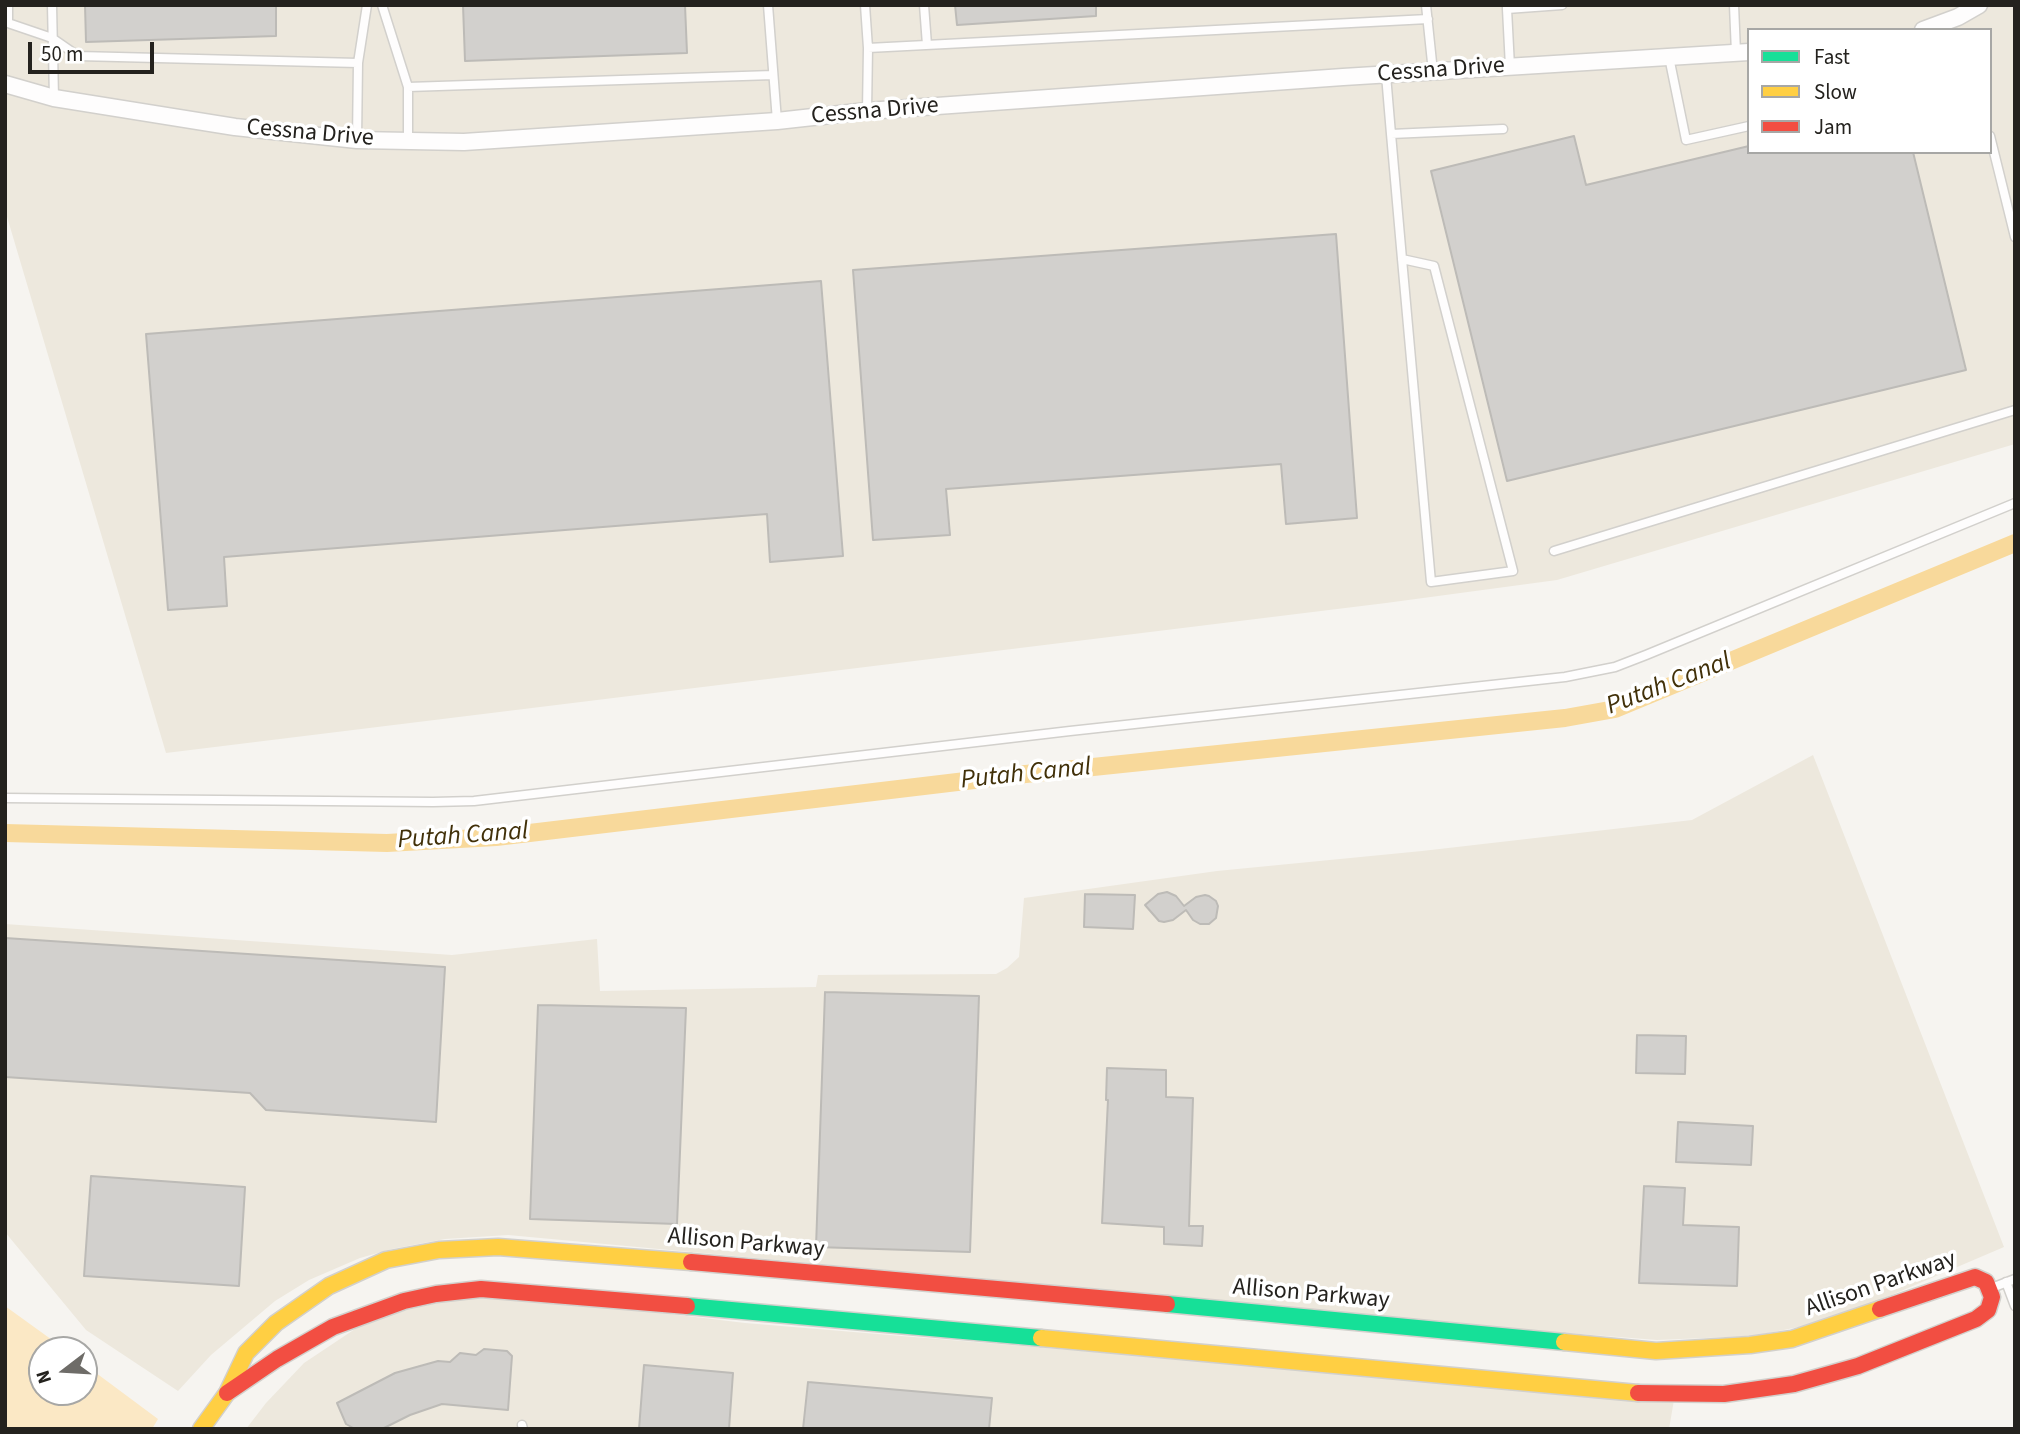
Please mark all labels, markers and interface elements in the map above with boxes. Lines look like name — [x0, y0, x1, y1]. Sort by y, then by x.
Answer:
scale bar — [32, 28, 158, 72]
legend — [1747, 28, 1992, 154]
text: 50 m — [41, 39, 83, 69]
text: Fast — [1814, 42, 1850, 72]
street label: Cessna Drive — [1376, 52, 1506, 90]
text: Slow — [1814, 77, 1857, 107]
street label: Cessna Drive — [810, 92, 940, 132]
text: Jam — [1814, 112, 1852, 142]
street label: Cessna Drive — [245, 114, 375, 154]
water label: Putah Canal — [1602, 647, 1736, 723]
water label: Putah Canal — [959, 753, 1093, 797]
water label: Putah Canal — [397, 817, 529, 857]
street label: Allison Parkway — [666, 1223, 826, 1265]
street label: Allison Parkway — [1802, 1246, 1960, 1324]
street label: Allison Parkway — [1231, 1274, 1391, 1316]
north arrow — [28, 1336, 98, 1406]
text: N — [30, 1367, 59, 1387]

